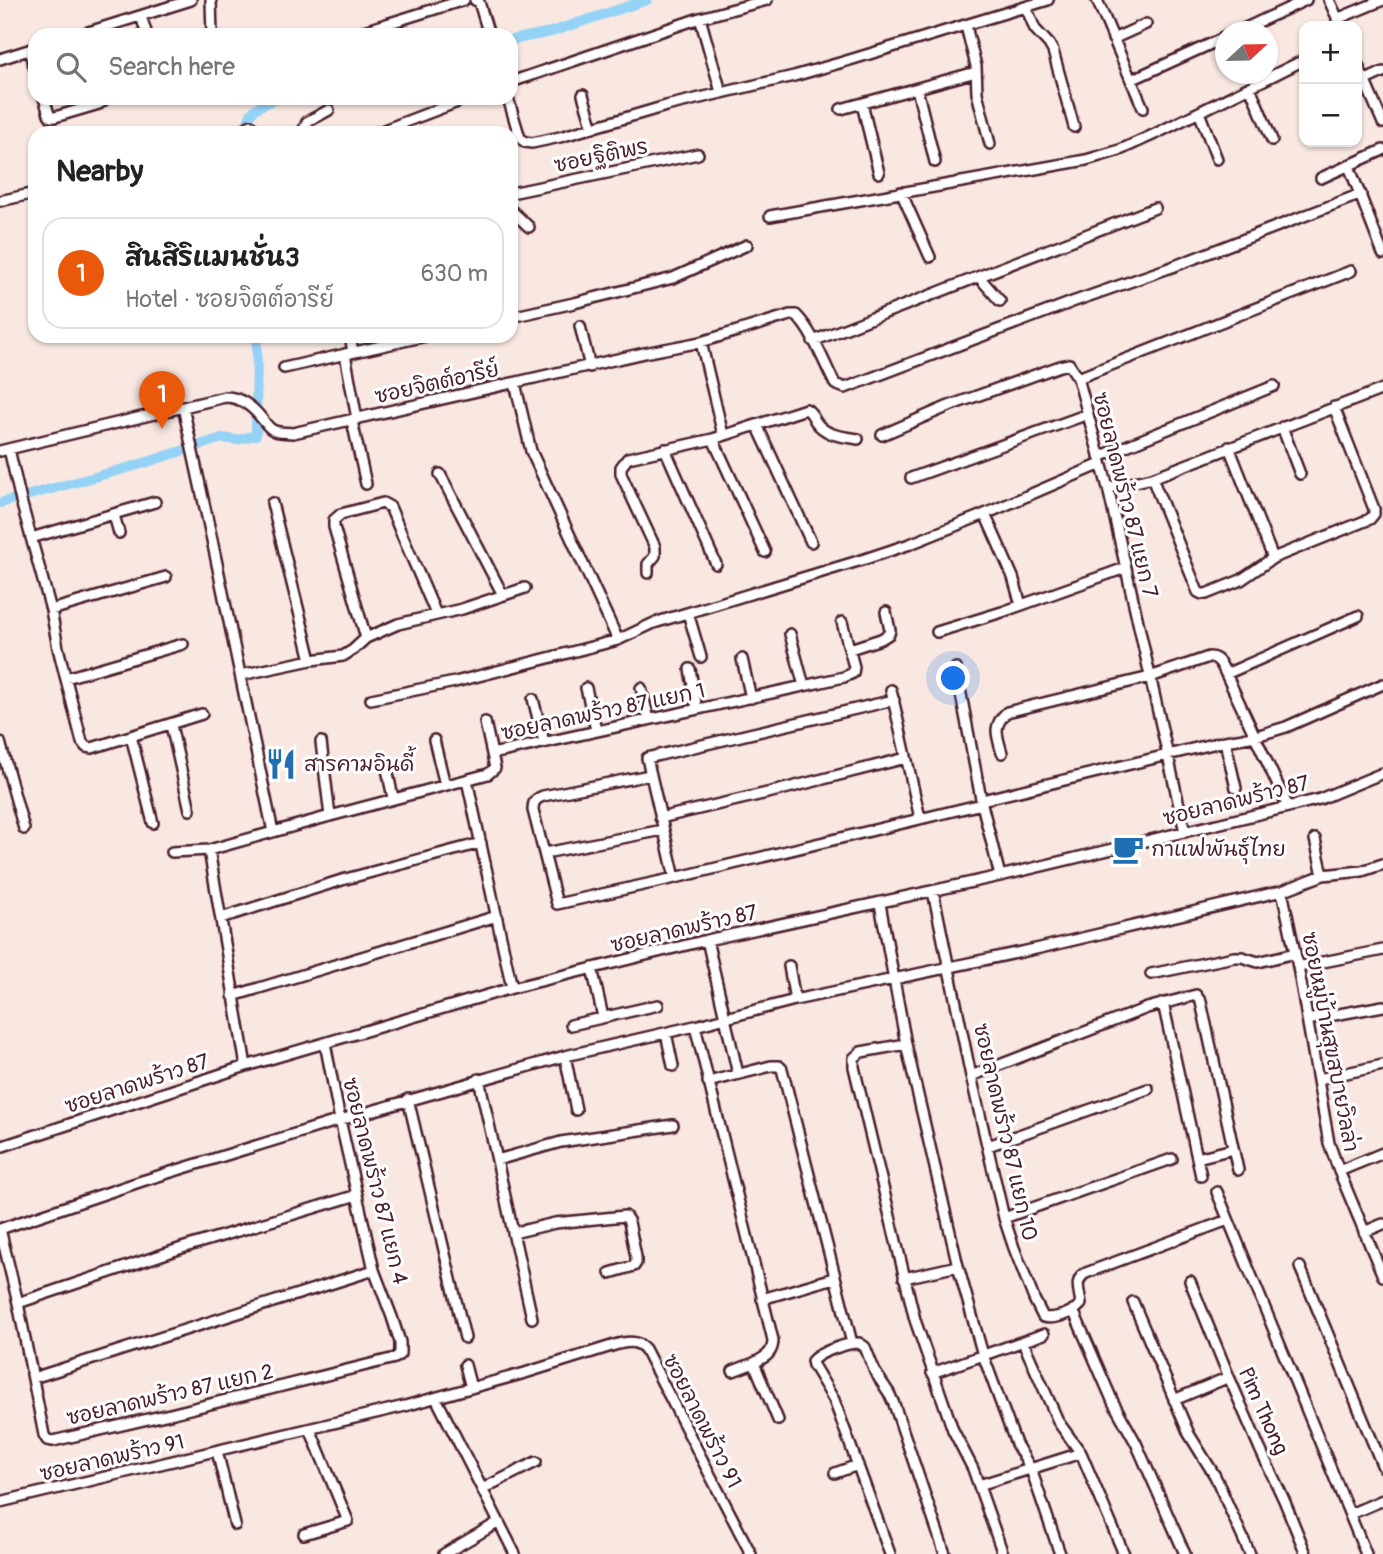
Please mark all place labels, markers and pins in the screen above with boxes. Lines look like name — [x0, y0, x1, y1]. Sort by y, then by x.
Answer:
pin: 1 — [139, 371, 185, 429]
place label: สารคามอินดี้ — [304, 745, 417, 778]
restaurant icon: สารคามอินดี้ — [264, 747, 298, 781]
cafe icon: กาแฟพันธ์ุไทย — [1111, 832, 1145, 866]
place label: กาแฟพันธ์ุไทย — [1151, 836, 1286, 865]

